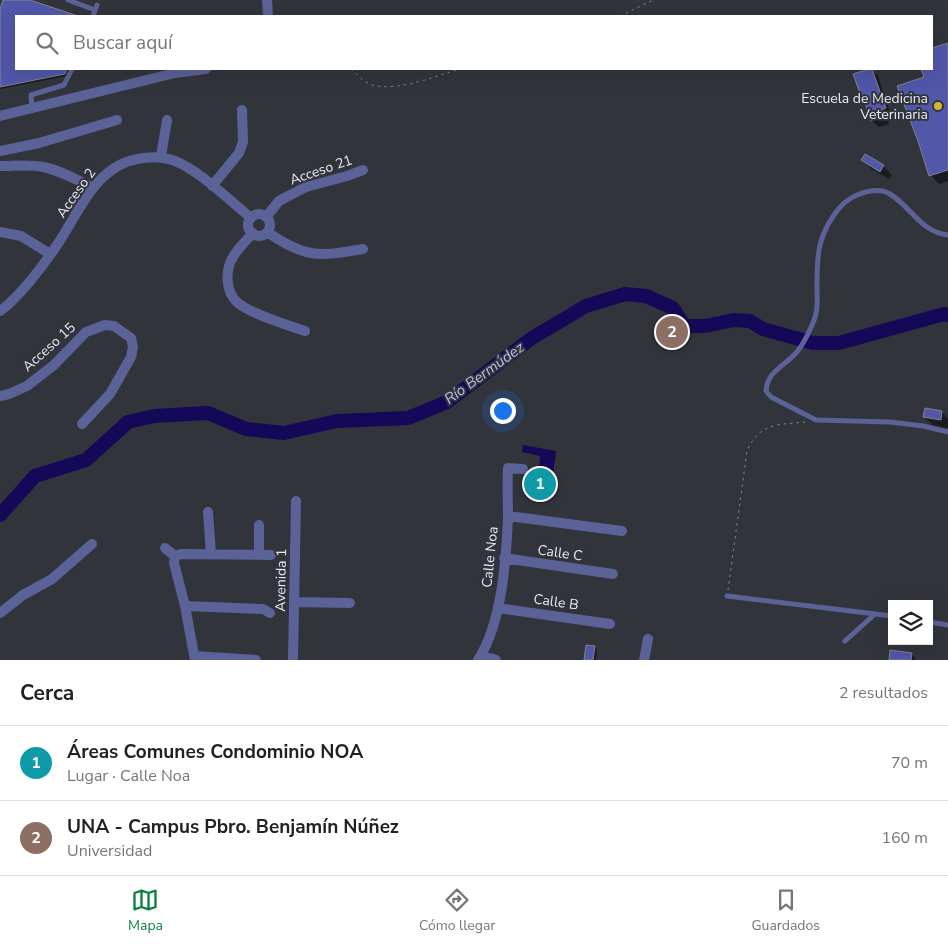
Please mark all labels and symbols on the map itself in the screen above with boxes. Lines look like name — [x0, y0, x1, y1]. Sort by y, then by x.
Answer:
place label: Escuela de Medicina Veterinaria — [801, 89, 928, 124]
marker: Escuela de Medicina Veterinaria — [932, 100, 944, 112]
street label: Acceso 21 — [287, 150, 355, 190]
street label: Acceso 2 — [52, 164, 100, 222]
pin: 2 — [656, 313, 688, 351]
street label: Acceso 15 — [18, 318, 80, 376]
water label: Río Bermúdez — [440, 337, 528, 409]
your location — [490, 398, 516, 424]
pin: 1 — [524, 465, 556, 503]
street label: Calle Noa — [477, 525, 503, 589]
street label: Calle C — [536, 540, 584, 566]
street label: Avenida 1 — [271, 548, 291, 612]
street label: Calle B — [532, 589, 580, 615]

